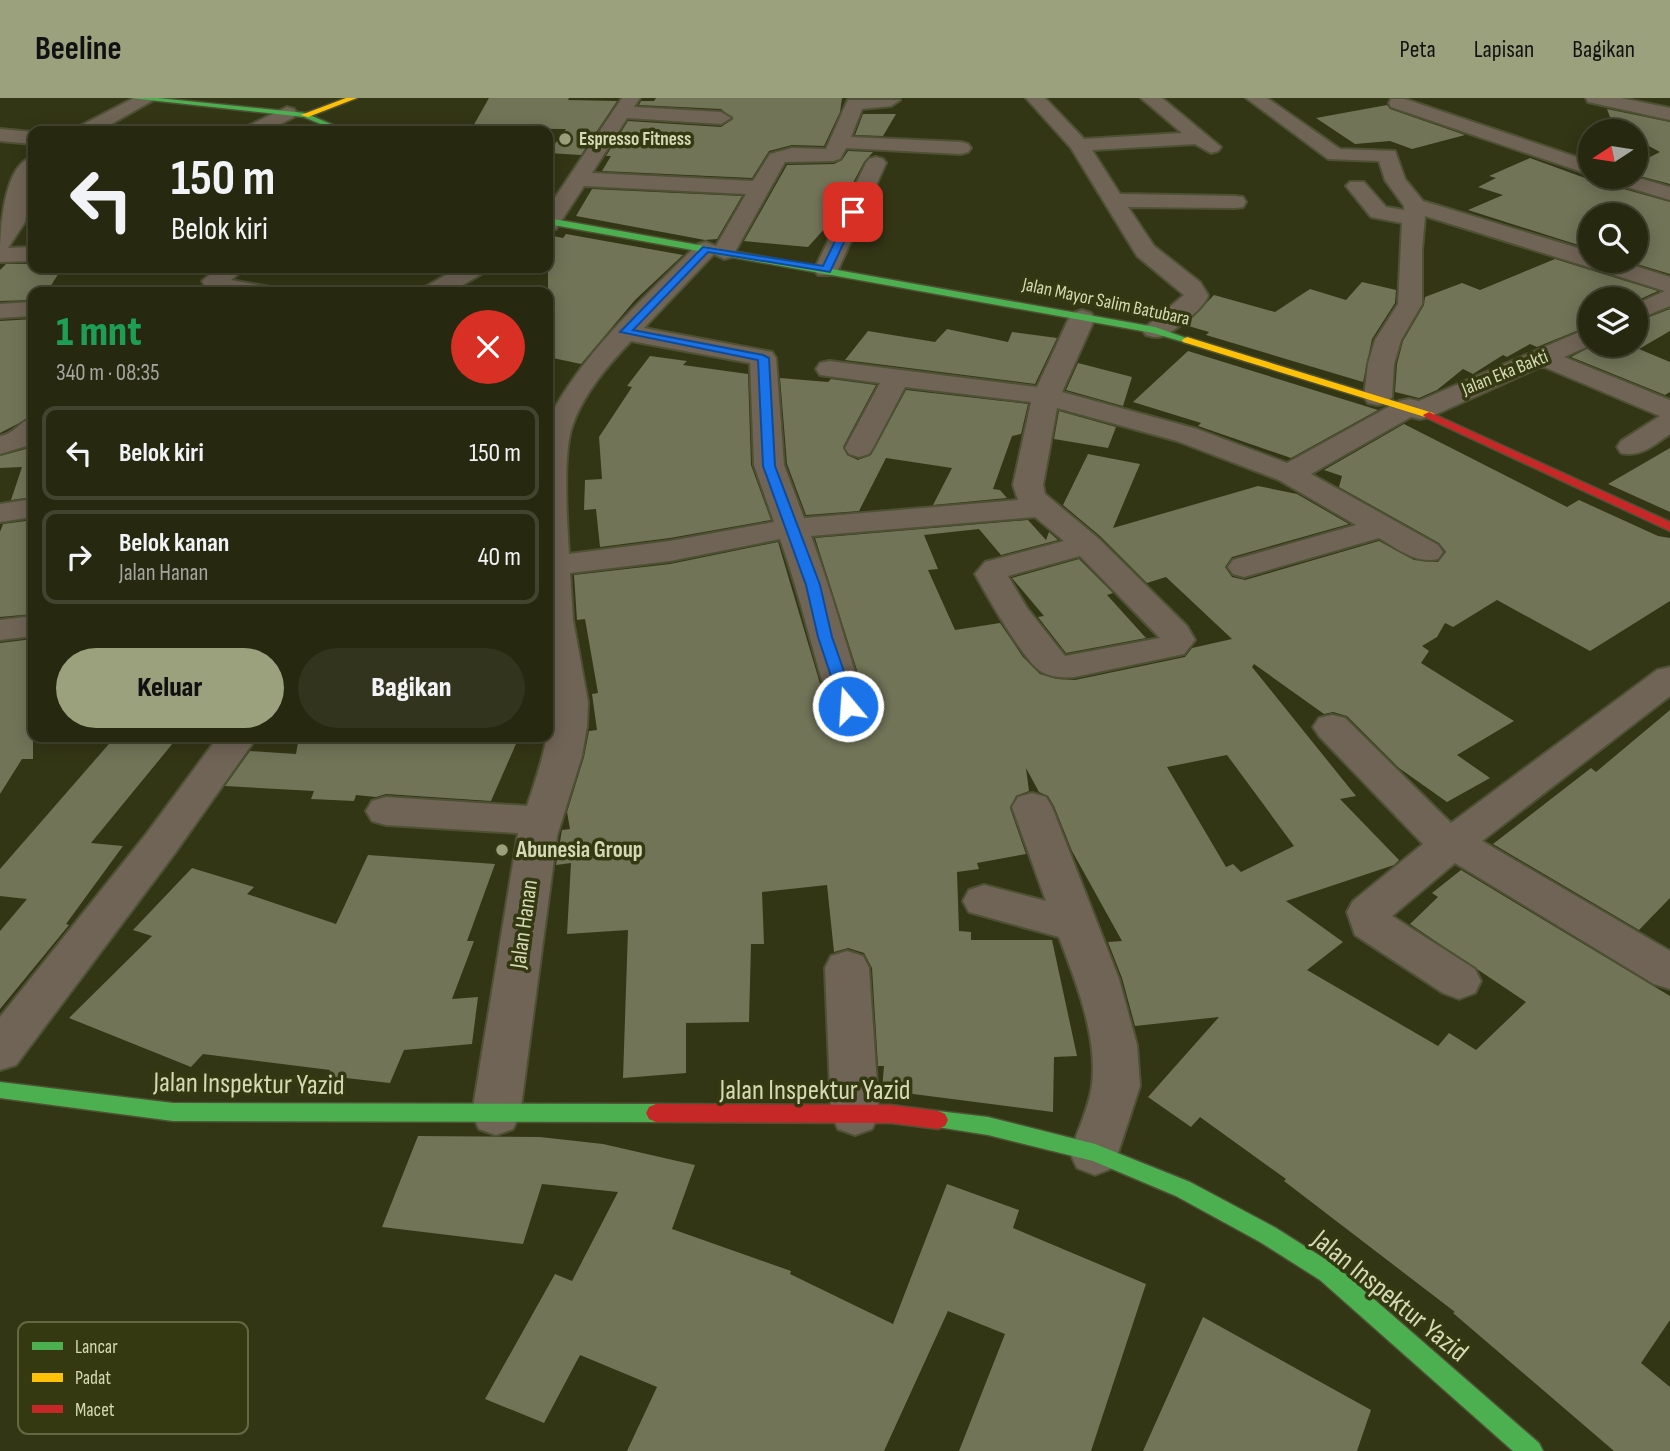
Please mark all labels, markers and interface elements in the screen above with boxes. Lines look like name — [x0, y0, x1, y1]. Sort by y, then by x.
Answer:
text: Beeline — [35, 29, 122, 69]
text: Peta — [1400, 35, 1436, 64]
text: Lapisan — [1474, 35, 1534, 64]
text: Bagikan — [1572, 35, 1635, 64]
north arrow — [1578, 119, 1648, 189]
map controls — [1578, 119, 1648, 357]
place label: Espresso Fitness — [579, 128, 691, 151]
marker: Espresso Fitness — [557, 131, 573, 147]
text: 150 m — [171, 150, 275, 209]
icon: left — [56, 154, 147, 245]
pin — [823, 182, 883, 242]
icon: arrive — [834, 193, 872, 231]
button: search — [1578, 203, 1648, 273]
text: Belok kiri — [171, 210, 268, 249]
street label: Jalan Mayor Salim Batubara — [1019, 273, 1192, 331]
button: layers — [1578, 287, 1648, 357]
text: 1 mnt — [56, 307, 141, 358]
button: close — [451, 310, 525, 384]
street label: Jalan Eka Bakti — [1458, 345, 1552, 401]
text: 340 m · 08:35 — [56, 359, 159, 387]
icon: left — [60, 434, 98, 472]
text: Belok kiri — [119, 438, 204, 469]
text: 150 m — [469, 438, 521, 469]
text: Belok kanan — [119, 528, 229, 559]
icon: right — [60, 538, 98, 576]
text: 40 m — [478, 542, 521, 573]
text: Jalan Hanan — [119, 559, 208, 587]
button: Keluar — [56, 648, 284, 728]
button: Bagikan — [298, 648, 525, 728]
position arrow — [811, 669, 885, 743]
place label: Abunesia Group — [515, 836, 643, 864]
marker: Abunesia Group — [494, 842, 510, 858]
street label: Jalan Hanan — [504, 878, 544, 971]
street label: Jalan Inspektur Yazid — [152, 1066, 345, 1102]
street label: Jalan Inspektur Yazid — [718, 1074, 911, 1107]
street label: Jalan Inspektur Yazid — [1305, 1222, 1475, 1369]
legend — [18, 1322, 248, 1434]
text: Lancar — [75, 1336, 118, 1359]
text: Padat — [75, 1367, 111, 1390]
text: Macet — [75, 1399, 115, 1422]

